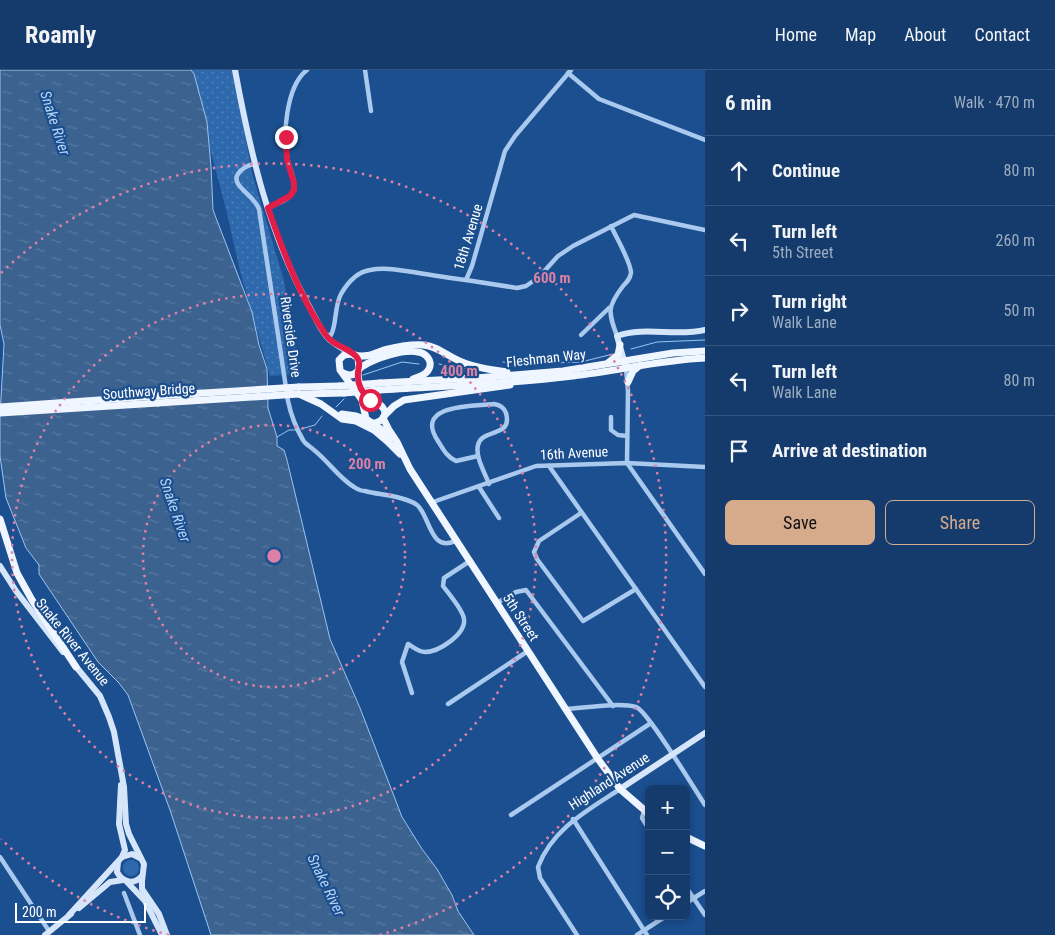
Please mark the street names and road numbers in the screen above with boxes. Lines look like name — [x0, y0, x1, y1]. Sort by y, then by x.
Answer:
street label: 18th Avenue — [450, 202, 486, 272]
street label: Riverside Drive — [277, 295, 305, 379]
street label: Fleshman Way — [505, 346, 587, 370]
street label: Southway Bridge — [102, 380, 196, 402]
street label: 16th Avenue — [540, 443, 609, 463]
street label: 5th Street — [500, 590, 542, 644]
street label: Snake River Avenue — [33, 595, 113, 689]
street label: Highland Avenue — [566, 749, 653, 813]

